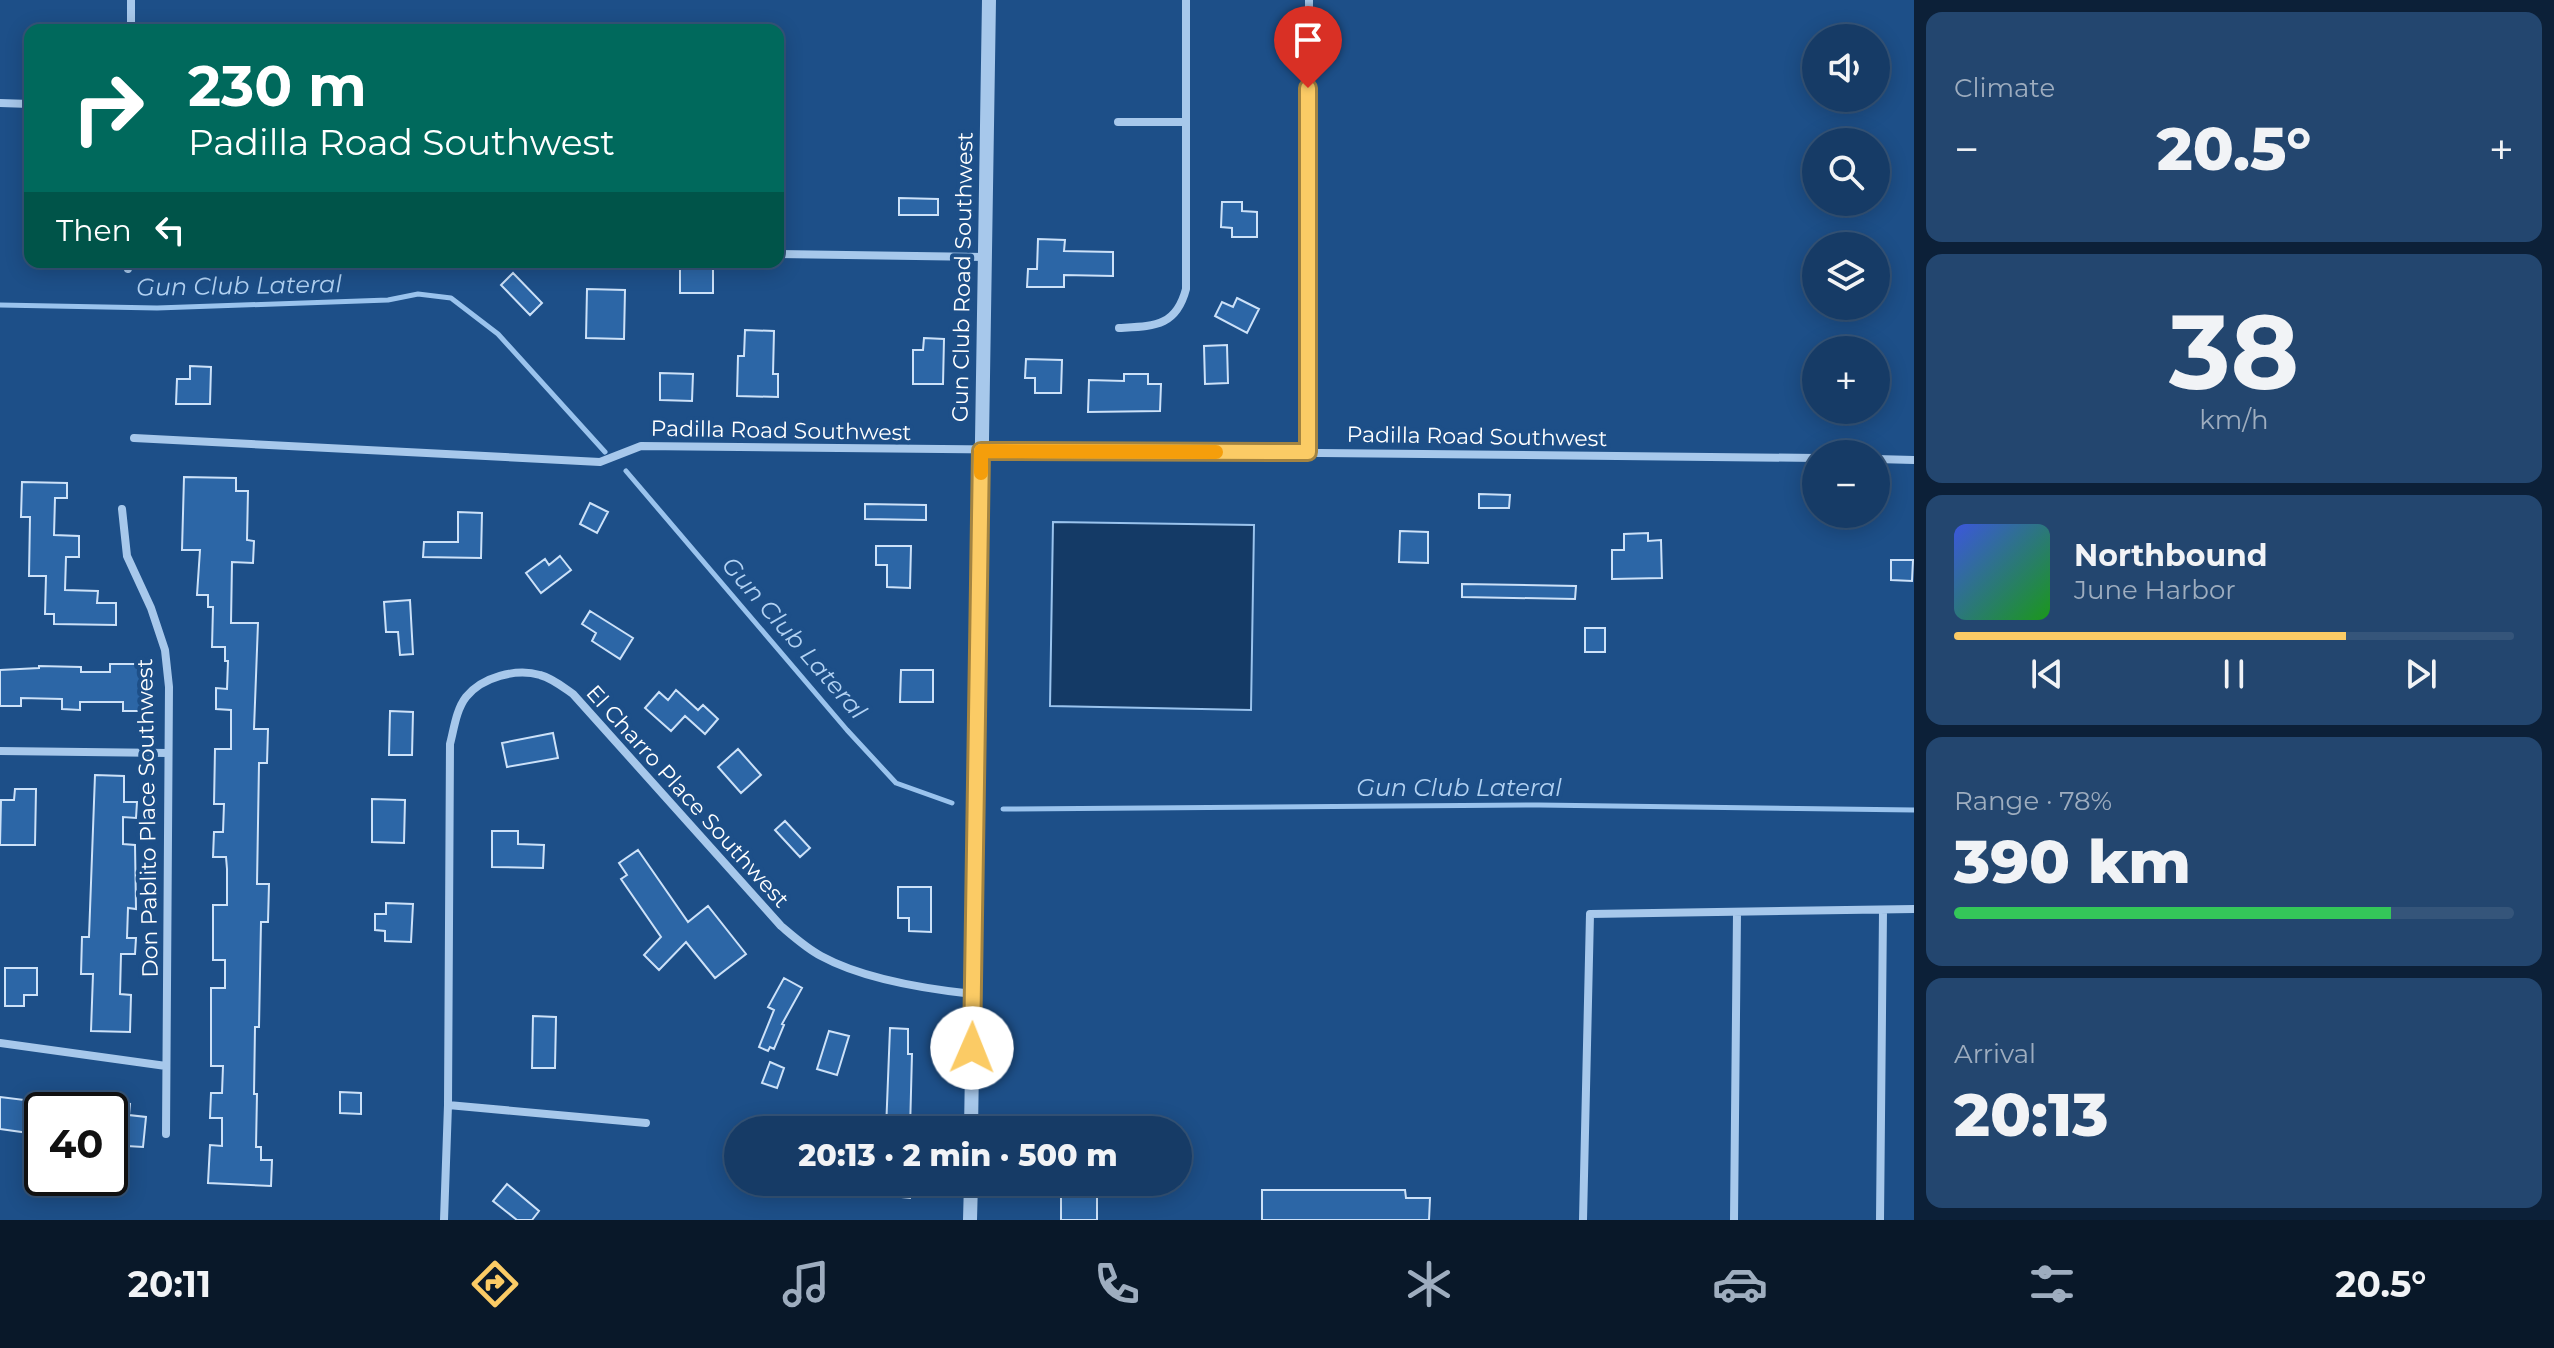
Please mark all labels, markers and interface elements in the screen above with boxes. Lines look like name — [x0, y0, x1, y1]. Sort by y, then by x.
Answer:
pin — [1274, 6, 1342, 88]
icon: arrive — [1286, 18, 1330, 62]
map controls — [1802, 24, 1890, 528]
button: sound — [1802, 24, 1890, 112]
text: 230 m — [188, 52, 367, 120]
icon: right — [56, 56, 160, 160]
text: Climate — [1954, 72, 2055, 104]
text: 20.5° — [2157, 112, 2311, 185]
text: Padilla Road Southwest — [188, 120, 615, 164]
text: − — [1954, 122, 1979, 176]
text: + — [2489, 122, 2514, 176]
button: search — [1802, 128, 1890, 216]
street label: Gun Club Road Southwest — [946, 132, 979, 422]
icon: left — [148, 208, 192, 252]
text: Then — [56, 212, 132, 249]
button: layers — [1802, 232, 1890, 320]
water label: Gun Club Lateral — [136, 269, 343, 302]
text: 38 — [2169, 288, 2299, 415]
button: + — [1802, 336, 1890, 424]
text: km/h — [2199, 404, 2269, 436]
street label: Padilla Road Southwest — [650, 415, 912, 446]
street label: Padilla Road Southwest — [1346, 421, 1608, 452]
button: − — [1802, 440, 1890, 528]
text: Northbound — [2074, 537, 2268, 574]
water label: Gun Club Lateral — [716, 551, 873, 725]
text: June Harbor — [2074, 574, 2236, 606]
icon: previous — [2025, 652, 2069, 696]
icon: pause — [2212, 652, 2256, 696]
icon: next — [2399, 652, 2443, 696]
street label: Don Pablito Place Southwest — [131, 658, 164, 978]
street label: El Charro Place Southwest — [581, 679, 795, 913]
water label: Gun Club Lateral — [1356, 773, 1562, 802]
text: Range · 78% — [1954, 785, 2112, 817]
text: 390 km — [1954, 825, 2191, 898]
position arrow — [930, 1006, 1014, 1090]
text: Arrival — [1954, 1038, 2036, 1070]
text: 20:13 — [1954, 1078, 2109, 1151]
speed limit sign: 40 — [24, 1092, 128, 1196]
text: 20:13 · 2 min · 500 m — [798, 1137, 1118, 1174]
icon: directions — [467, 1256, 523, 1312]
icon: music — [778, 1256, 834, 1312]
icon: phone — [1089, 1256, 1145, 1312]
icon: climate — [1401, 1256, 1457, 1312]
icon: car — [1712, 1256, 1768, 1312]
icon: filters — [2024, 1256, 2080, 1312]
text: 20:11 — [128, 1262, 211, 1306]
text: 20.5° — [2335, 1262, 2426, 1306]

